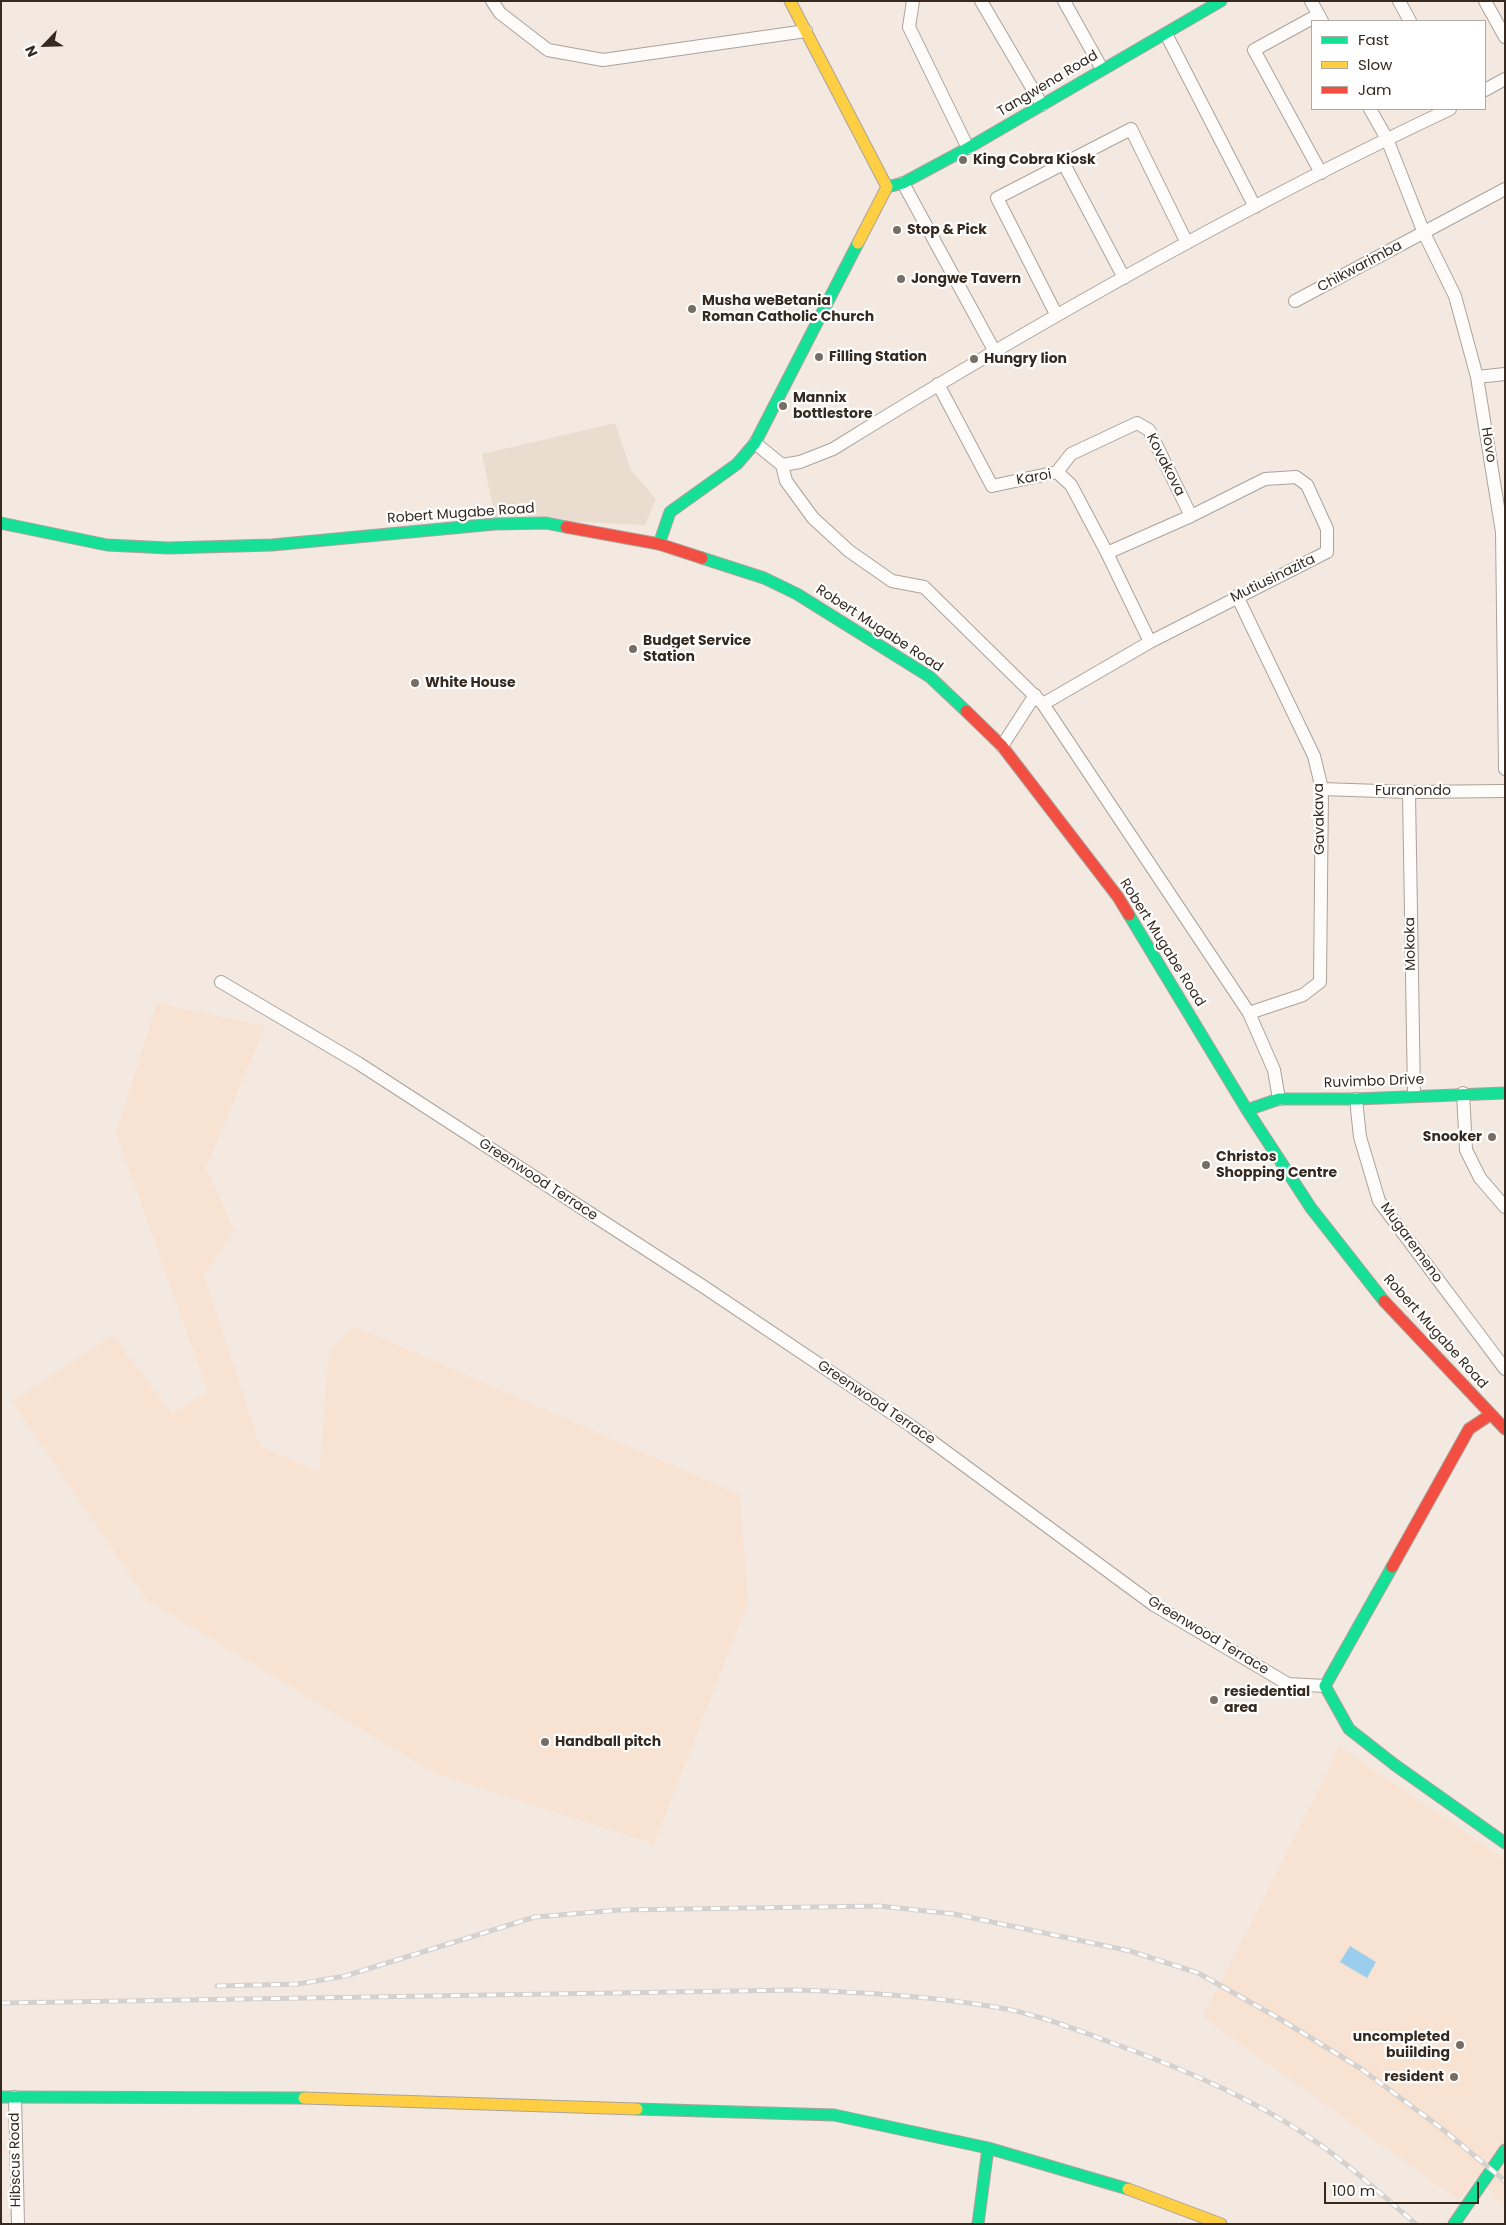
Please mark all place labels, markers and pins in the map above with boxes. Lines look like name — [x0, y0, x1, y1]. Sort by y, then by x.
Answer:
place label: King Cobra Kiosk — [973, 152, 1096, 168]
marker: King Cobra Kiosk — [957, 154, 969, 166]
place label: Stop & Pick — [907, 222, 987, 238]
marker: Stop & Pick — [891, 224, 903, 236]
place label: Jongwe Tavern — [911, 271, 1021, 287]
marker: Jongwe Tavern — [895, 273, 907, 285]
place label: Musha weBetania Roman Catholic Church — [702, 293, 874, 326]
marker: Musha weBetania Roman Catholic Church — [686, 303, 698, 315]
place label: Filling Station — [829, 349, 927, 365]
marker: Filling Station — [813, 351, 825, 363]
place label: Hungry lion — [984, 351, 1067, 367]
marker: Hungry lion — [968, 353, 980, 365]
place label: Mannix bottlestore — [793, 390, 873, 422]
marker: Mannix bottlestore — [777, 400, 789, 412]
place label: Budget Service Station — [643, 633, 751, 666]
marker: Budget Service Station — [627, 643, 639, 655]
place label: White House — [425, 675, 516, 691]
marker: White House — [409, 677, 421, 689]
place label: Snooker — [1423, 1129, 1482, 1145]
marker: Snooker — [1486, 1131, 1498, 1143]
place label: Christos Shopping Centre — [1216, 1149, 1337, 1182]
marker: Christos Shopping Centre — [1200, 1159, 1212, 1171]
place label: resiedential area — [1224, 1684, 1310, 1716]
marker: resiedential area — [1208, 1694, 1220, 1706]
place label: Handball pitch — [555, 1734, 661, 1750]
marker: Handball pitch — [539, 1736, 551, 1748]
place label: uncompleted buiilding — [1353, 2029, 1450, 2062]
marker: uncompleted buiilding — [1454, 2039, 1466, 2051]
place label: resident — [1384, 2069, 1444, 2085]
marker: resident — [1448, 2071, 1460, 2083]

